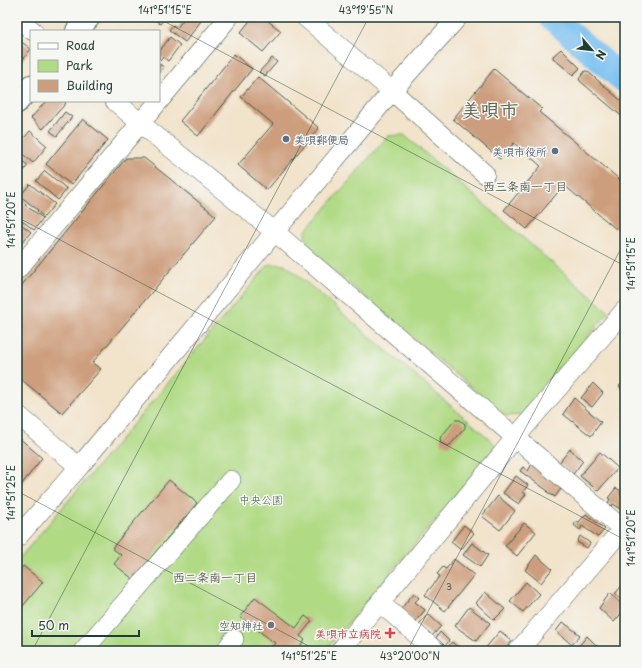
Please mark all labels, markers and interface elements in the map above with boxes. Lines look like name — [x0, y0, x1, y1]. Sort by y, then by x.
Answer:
text: 141°51'15"E — [138, 2, 192, 17]
text: 43°19'55"N — [339, 2, 393, 17]
legend — [30, 30, 160, 102]
north arrow — [572, 30, 612, 70]
text: Road — [66, 36, 95, 54]
text: N — [592, 47, 611, 63]
text: Park — [66, 56, 93, 74]
text: Building — [66, 76, 113, 94]
district label: 美唄市 — [461, 95, 519, 123]
place label: 美唄郵便局 — [294, 131, 349, 148]
marker: 美唄郵便局 — [281, 134, 291, 144]
place label: 美唄市役所 — [492, 143, 547, 160]
marker: 美唄市役所 — [550, 146, 560, 156]
district label: 西三条南一丁目 — [483, 177, 567, 195]
text: 141°51'20"E — [3, 192, 18, 248]
text: 141°51'15"E — [623, 237, 638, 291]
text: 141°51'25"E — [3, 465, 18, 521]
park label: 中央公園 — [239, 491, 283, 508]
text: 141°51'20"E — [623, 510, 638, 566]
district label: 西二条南一丁目 — [173, 568, 257, 586]
house number: 3 — [446, 579, 452, 593]
scale bar — [32, 612, 139, 638]
text: 50 m — [38, 616, 69, 634]
place label: 空知神社 — [219, 617, 263, 634]
marker: 空知神社 — [266, 620, 276, 630]
place label: 美唄市立病院 — [315, 625, 381, 642]
marker: 美唄市立病院 — [384, 627, 396, 639]
text: 141°51'25"E — [281, 648, 337, 663]
text: 43°20'00"N — [380, 648, 440, 663]

